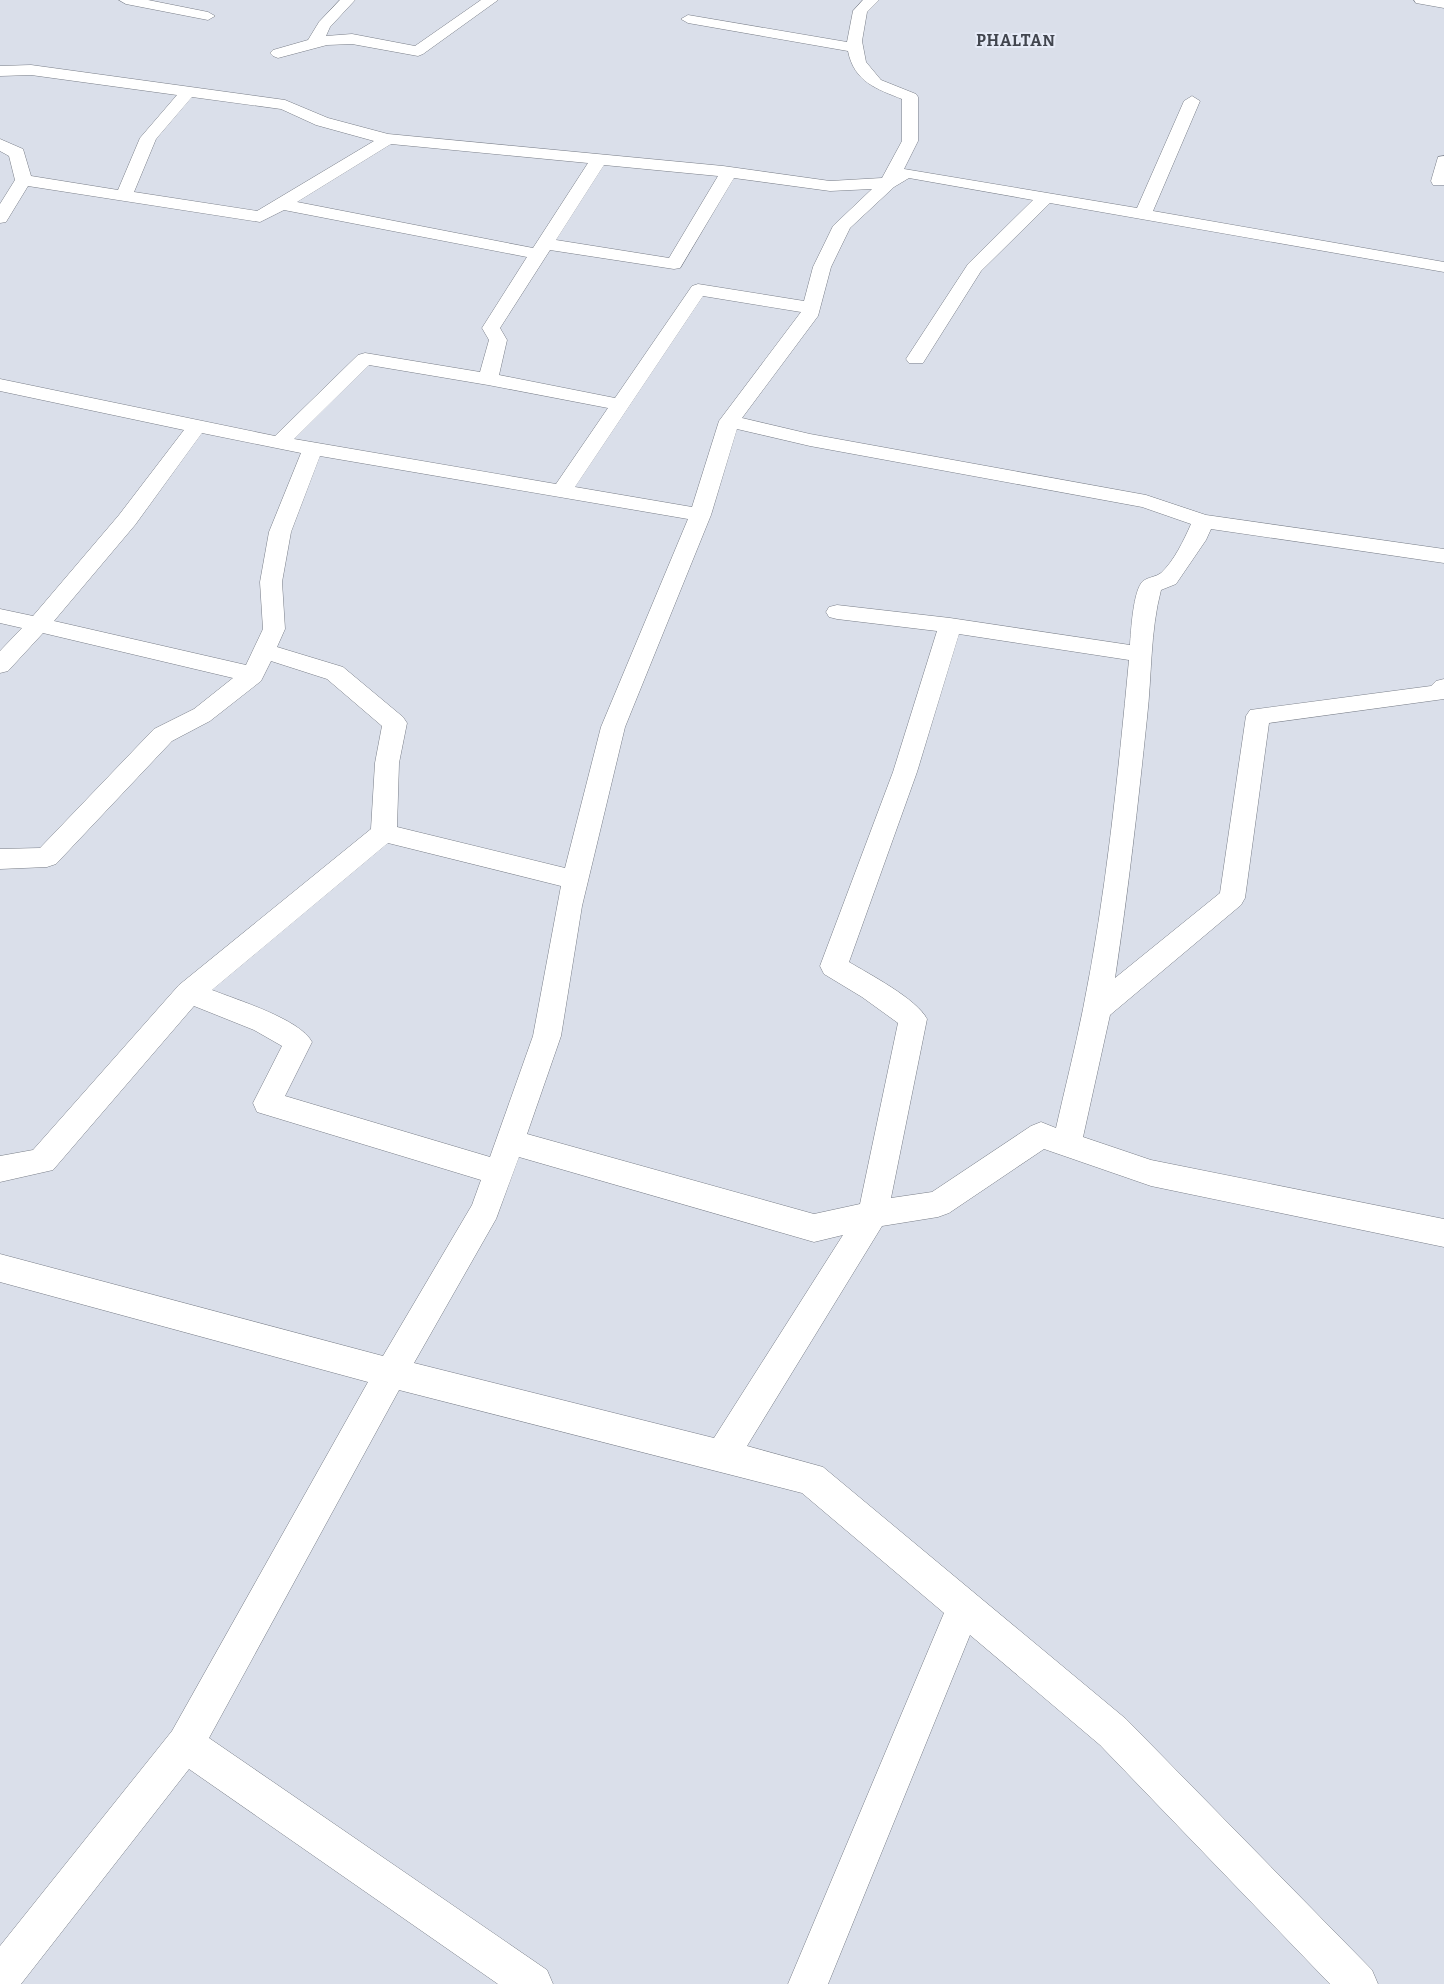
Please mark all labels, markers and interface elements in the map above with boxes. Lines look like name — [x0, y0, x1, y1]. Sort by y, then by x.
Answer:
district label: PHALTAN — [976, 31, 1056, 50]

